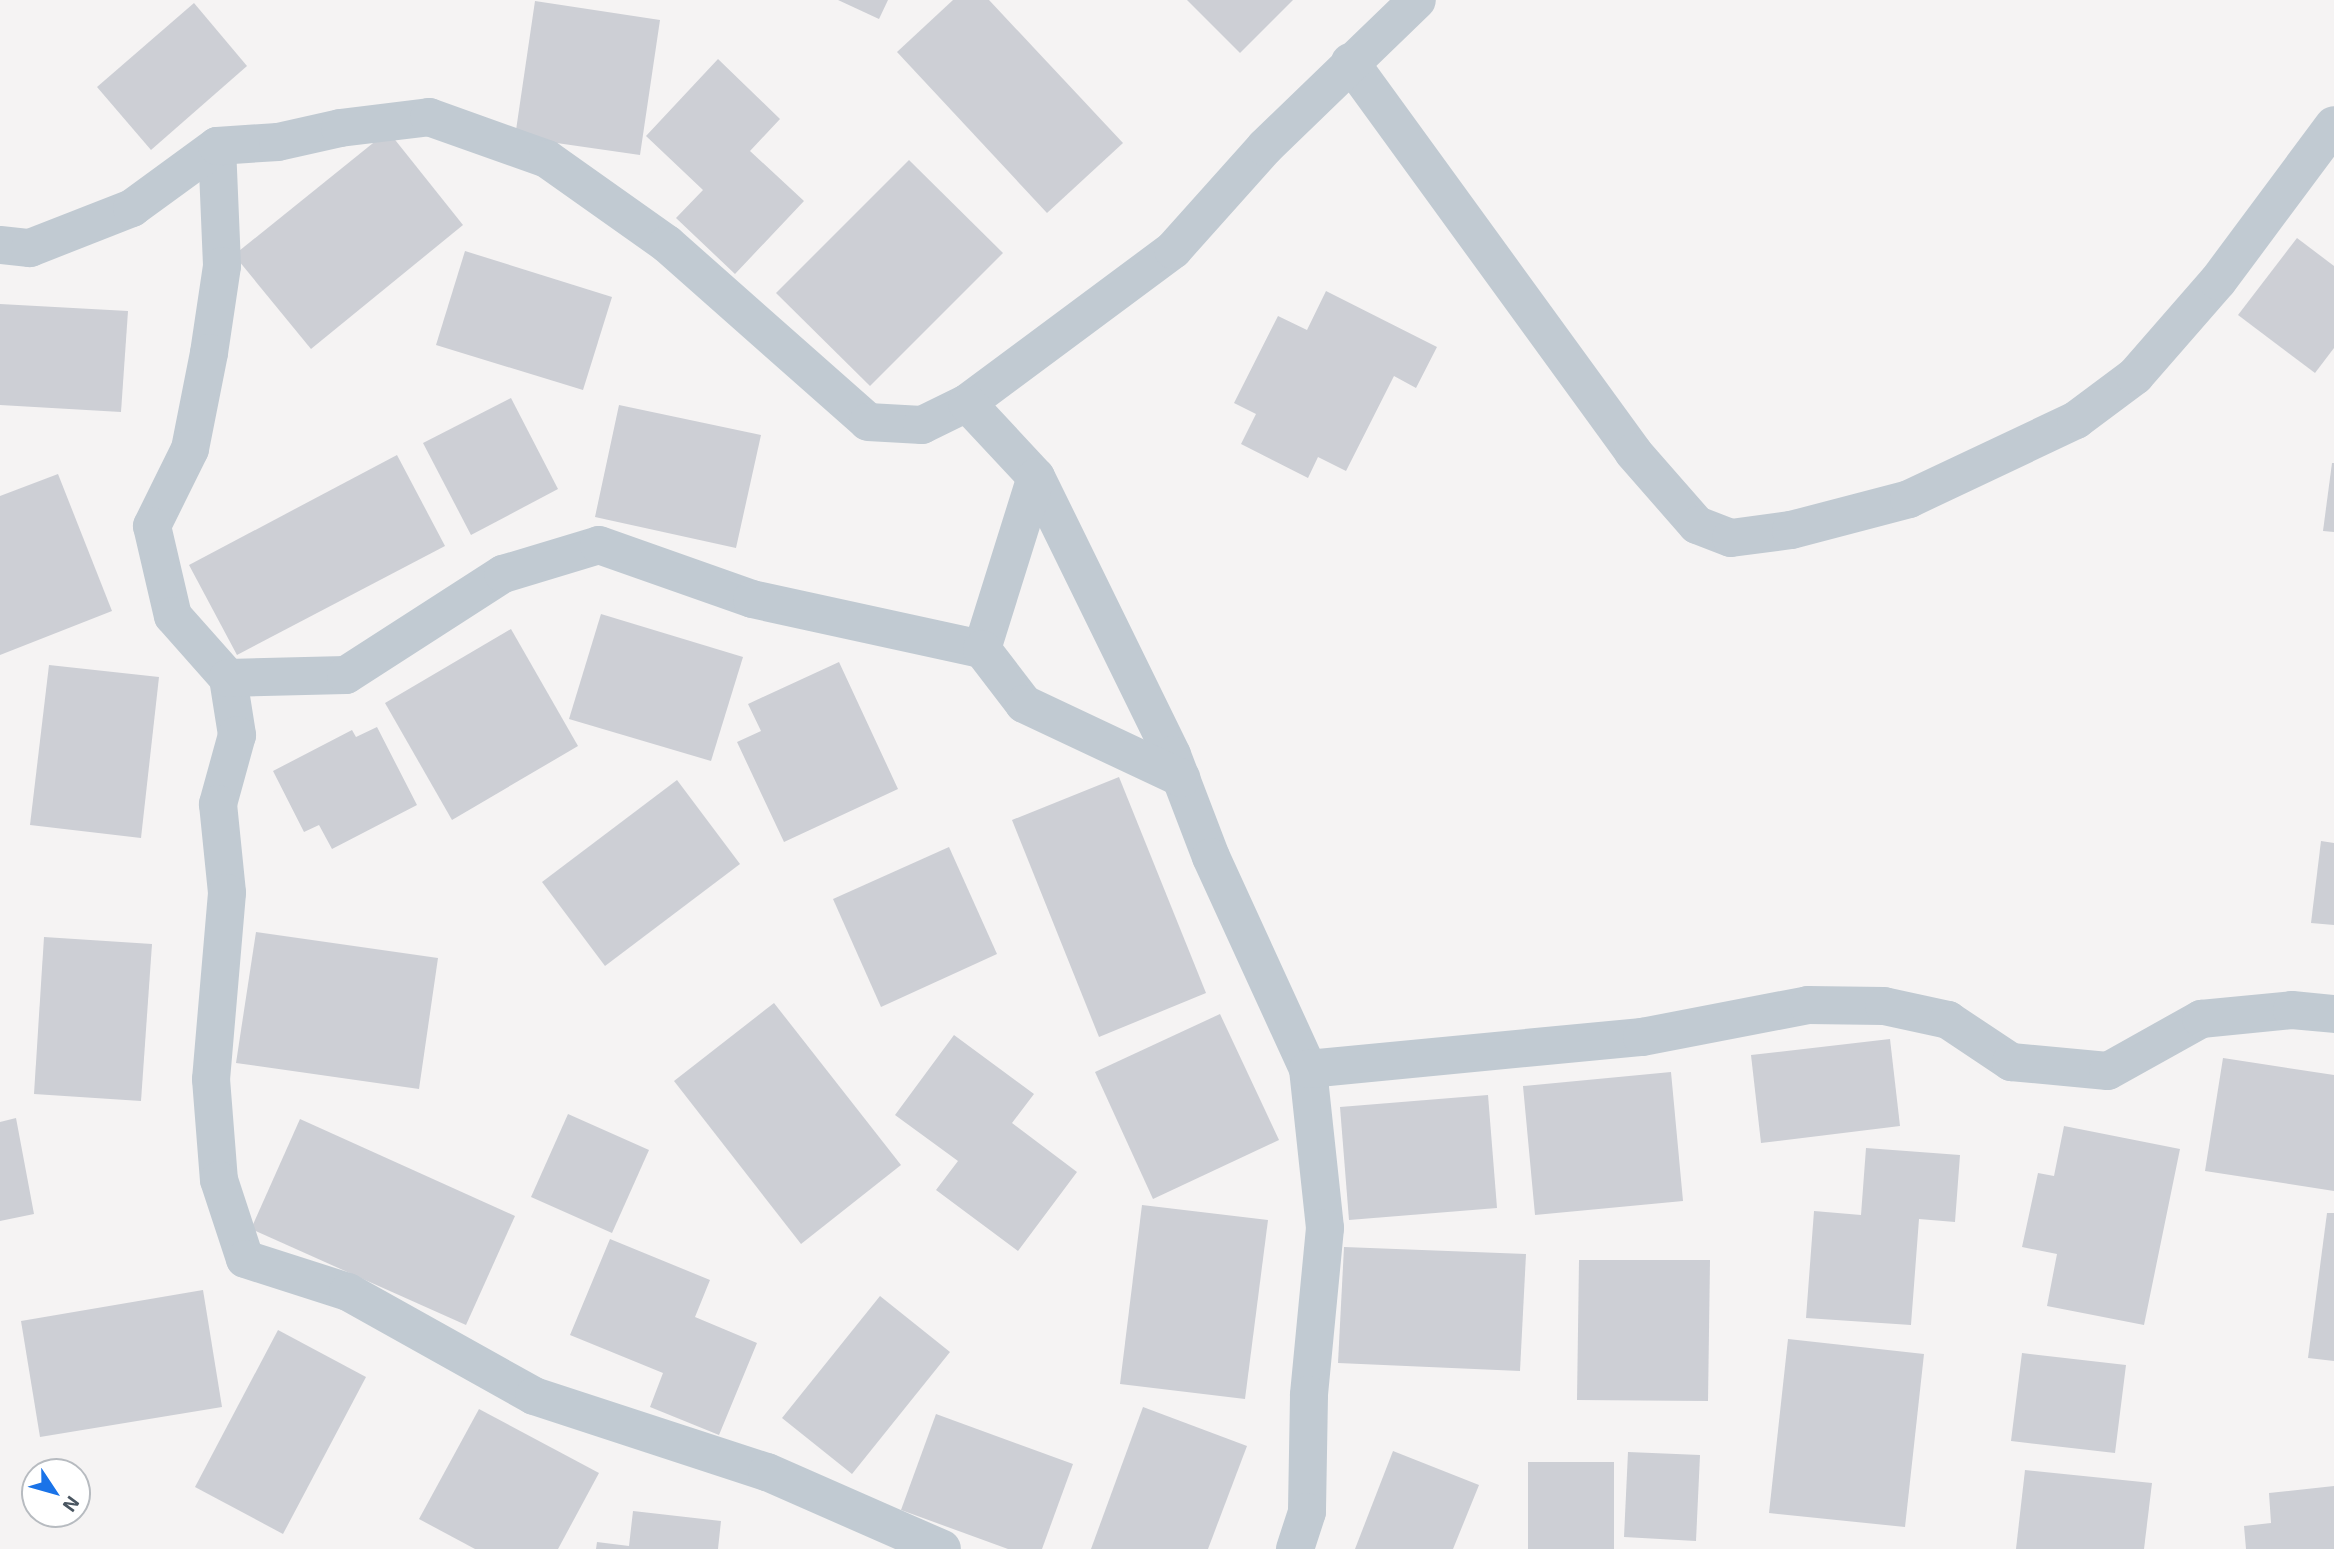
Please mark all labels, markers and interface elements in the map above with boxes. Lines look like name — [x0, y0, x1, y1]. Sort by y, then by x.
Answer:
north arrow — [21, 1458, 91, 1528]
text: N — [58, 1492, 85, 1517]

